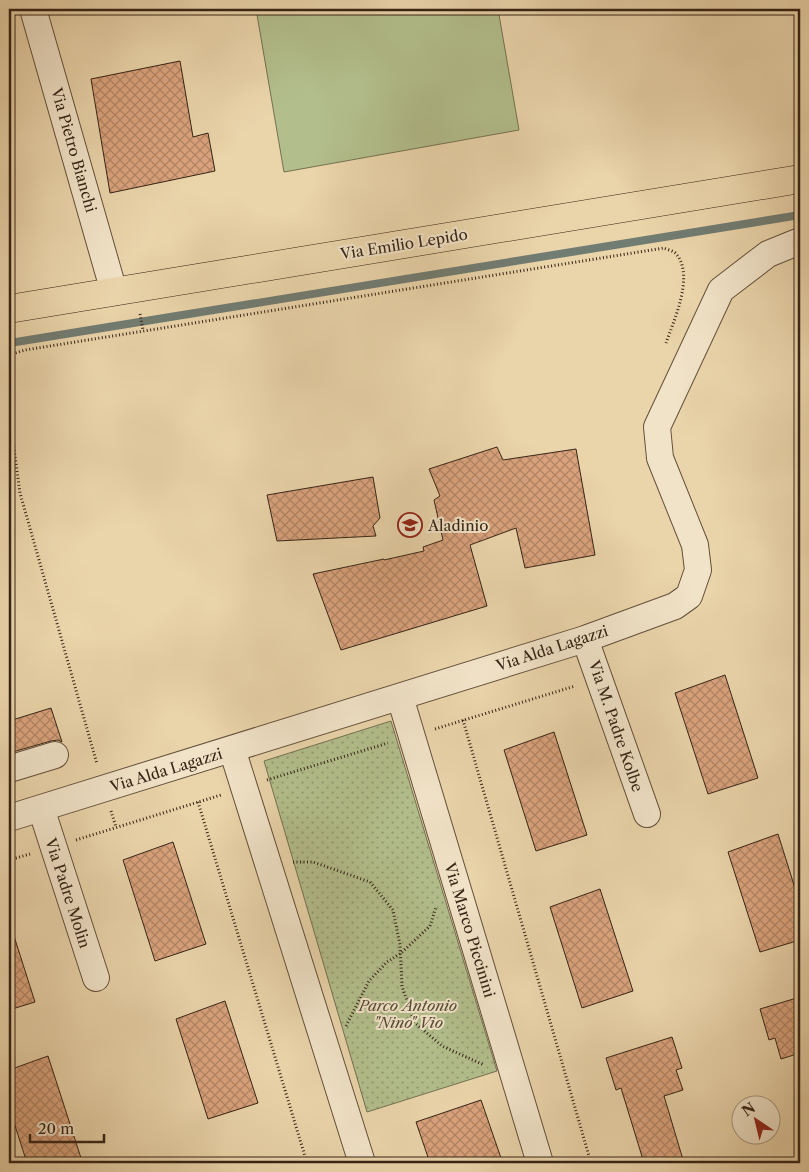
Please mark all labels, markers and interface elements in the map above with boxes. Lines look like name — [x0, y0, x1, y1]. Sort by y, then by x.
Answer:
street label: Via Pietro Bianchi — [47, 85, 101, 215]
street label: Via Emilio Lepido — [338, 225, 469, 264]
school or university icon: Aladinio — [397, 512, 423, 538]
place label: Aladinio — [427, 516, 488, 535]
street label: Via Alda Lagazzi — [493, 621, 611, 675]
street label: Via M. Padre Kolbe — [584, 657, 647, 794]
street label: Via Alda Lagazzi — [107, 744, 225, 796]
street label: Via Padre Molin — [41, 835, 95, 951]
street label: Via Marco Piccinini — [440, 859, 500, 1000]
park label: Parco Antonio "Nino" Vio — [358, 996, 457, 1032]
north arrow — [732, 1094, 782, 1144]
text: N — [738, 1098, 759, 1120]
scale bar — [30, 1112, 104, 1144]
text: 20 m — [38, 1119, 74, 1138]

